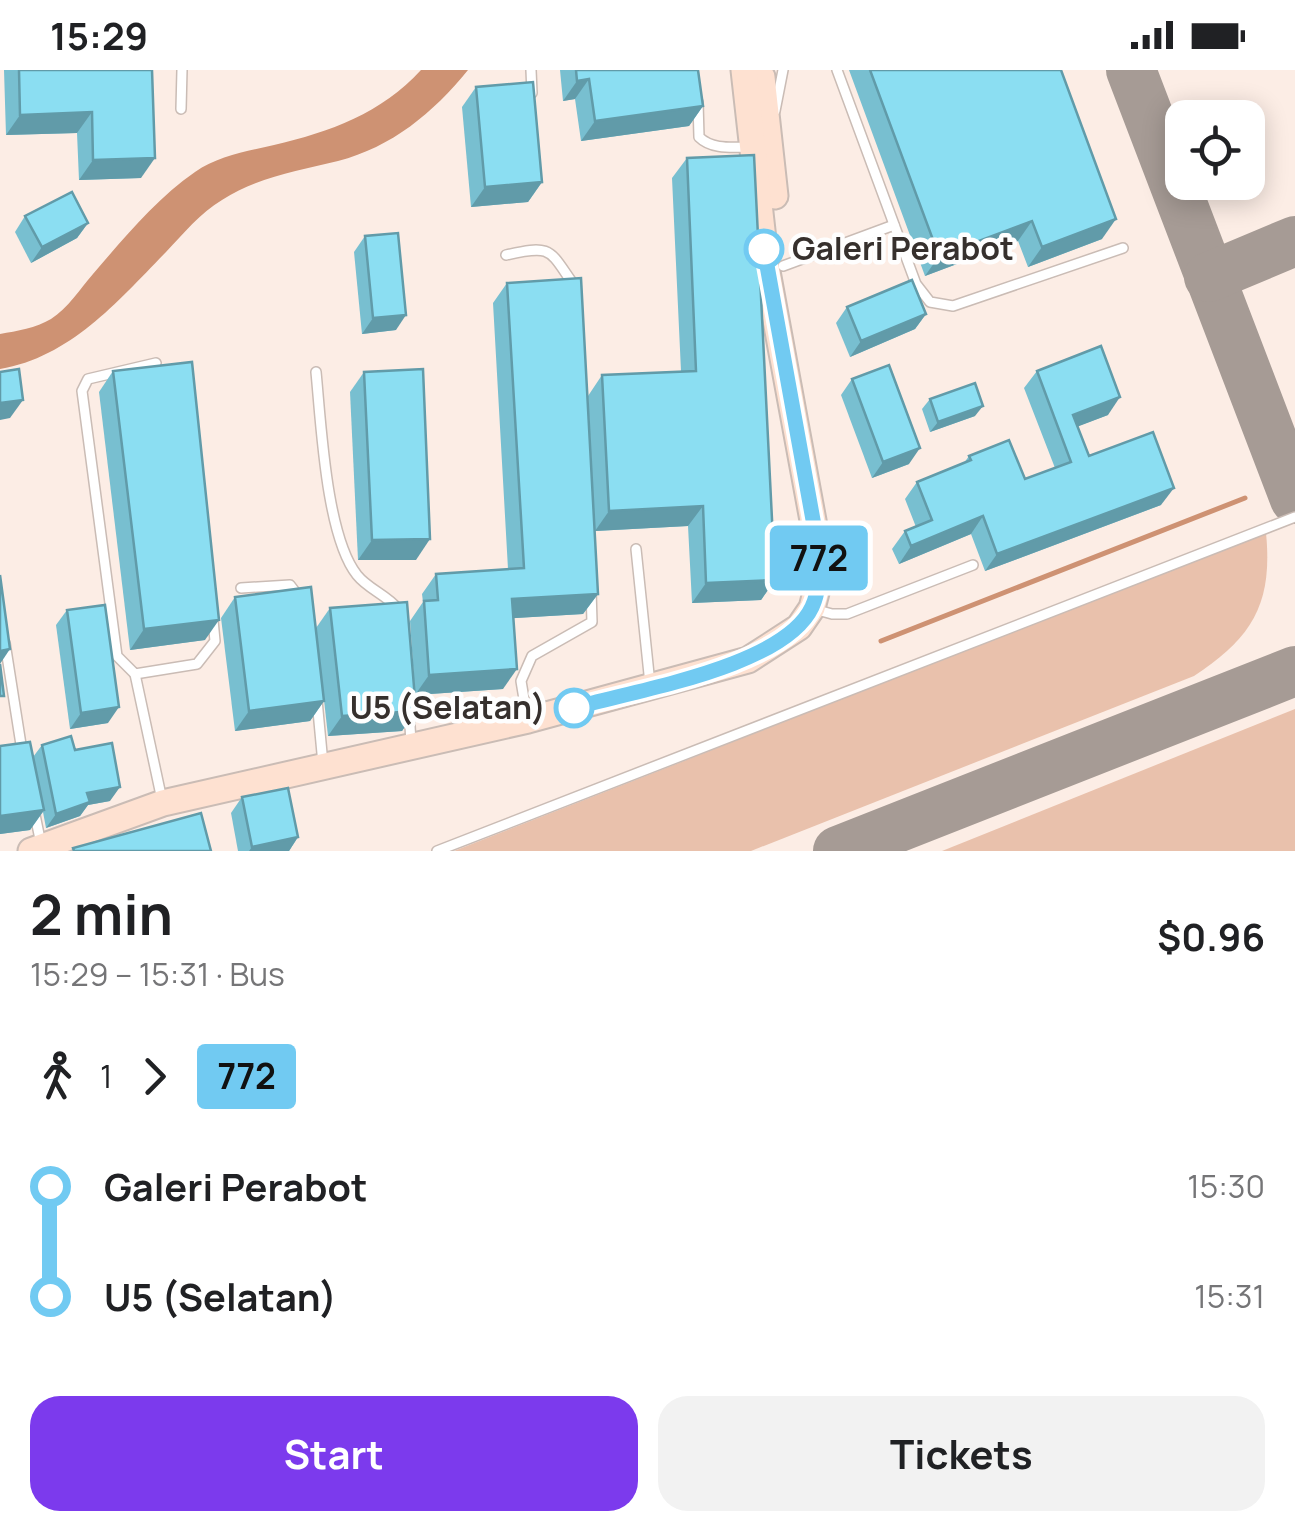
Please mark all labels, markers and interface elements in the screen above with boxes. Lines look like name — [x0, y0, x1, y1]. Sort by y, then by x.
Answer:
text: 15:29 — [50, 9, 148, 61]
map controls — [1165, 100, 1265, 200]
button: locate — [1165, 100, 1265, 200]
place label: Galeri Perabot — [792, 226, 1014, 270]
marker: Galeri Perabot — [745, 230, 783, 268]
line badge: 772 — [762, 526, 876, 590]
text: 772 — [790, 534, 848, 582]
place label: U5 (Selatan) — [350, 685, 546, 729]
marker: U5 (Selatan) — [555, 689, 593, 727]
text: 2 min — [30, 876, 173, 952]
text: $0.96 — [1157, 910, 1265, 962]
text: 15:29 – 15:31 · Bus — [30, 952, 285, 996]
icon: walk — [30, 1049, 85, 1104]
icon: forward — [127, 1049, 182, 1104]
text: 772 — [217, 1052, 276, 1100]
text: 1 — [100, 1054, 112, 1098]
text: Galeri Perabot — [104, 1160, 367, 1212]
text: 15:30 — [1187, 1164, 1265, 1208]
text: U5 (Selatan) — [104, 1270, 337, 1322]
text: 15:31 — [1194, 1274, 1265, 1318]
button: Start — [30, 1396, 638, 1511]
button: Tickets — [658, 1396, 1265, 1511]

